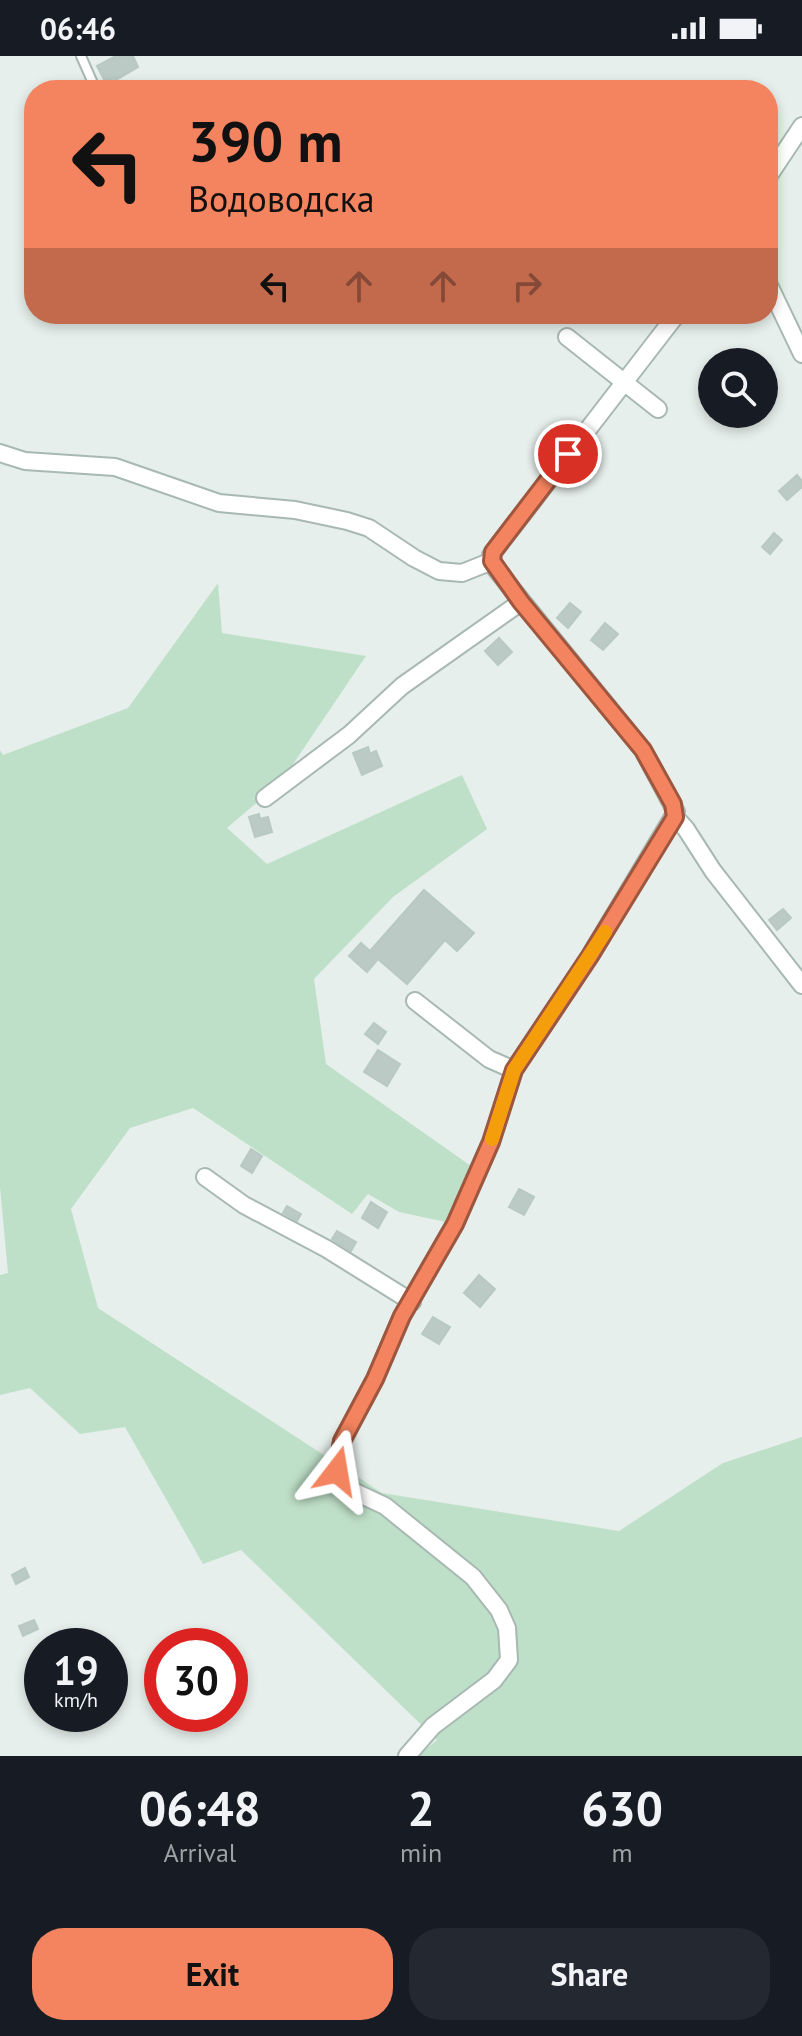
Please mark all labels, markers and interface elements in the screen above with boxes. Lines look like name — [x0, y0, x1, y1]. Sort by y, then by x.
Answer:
text: 06:46 — [40, 9, 116, 48]
text: 390 m — [188, 105, 343, 177]
icon: left — [56, 112, 160, 216]
text: Водоводска — [188, 175, 375, 222]
icon: left — [253, 264, 297, 308]
icon: ahead — [337, 264, 381, 308]
icon: ahead — [421, 264, 465, 308]
icon: right — [505, 264, 549, 308]
map controls — [698, 348, 778, 428]
button: search — [698, 348, 778, 428]
pin — [534, 420, 602, 488]
icon: arrive — [546, 432, 590, 476]
position arrow — [295, 1429, 379, 1513]
speed limit sign: 30 — [144, 1628, 248, 1732]
text: 19 — [53, 1644, 99, 1696]
text: km/h — [54, 1687, 98, 1713]
text: 06:48 — [139, 1777, 261, 1839]
text: 2 — [407, 1777, 435, 1839]
text: 630 — [581, 1777, 663, 1839]
text: Arrival — [164, 1836, 236, 1869]
text: min — [400, 1836, 442, 1869]
text: m — [612, 1836, 633, 1869]
button: Exit — [32, 1928, 393, 2020]
button: Share — [409, 1928, 770, 2020]

